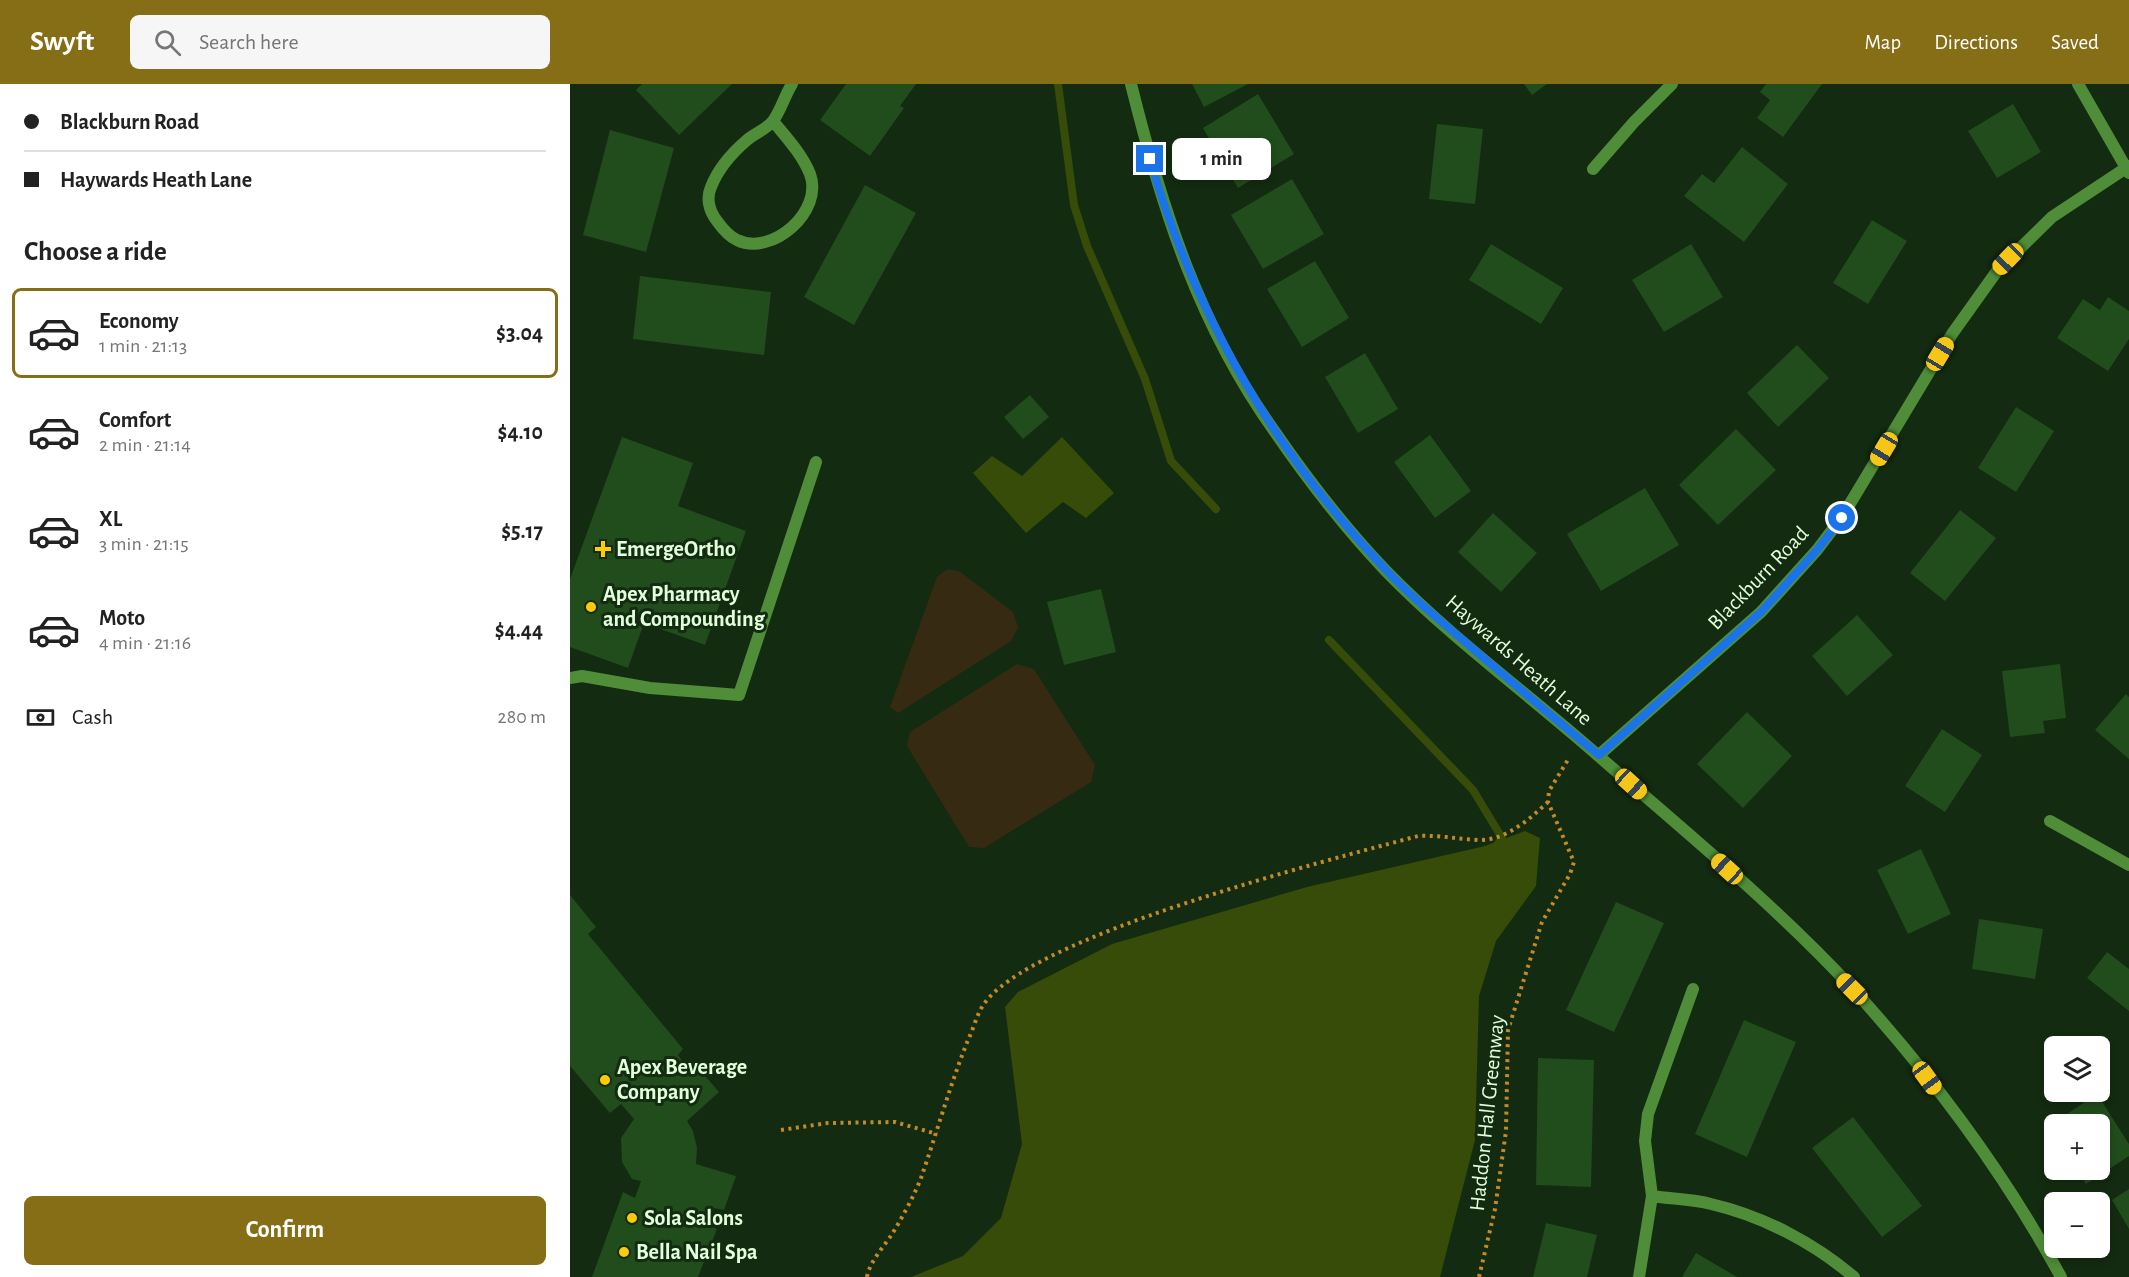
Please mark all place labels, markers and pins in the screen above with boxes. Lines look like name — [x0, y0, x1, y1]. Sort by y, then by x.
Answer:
place label: EmergeOrtho — [616, 538, 736, 560]
marker: EmergeOrtho — [594, 540, 612, 558]
place label: Apex Pharmacy and Compounding — [603, 583, 766, 630]
marker: Apex Pharmacy and Compounding — [584, 600, 598, 614]
place label: Apex Beverage Company — [617, 1056, 747, 1104]
marker: Apex Beverage Company — [598, 1073, 612, 1087]
place label: Sola Salons — [644, 1207, 743, 1229]
marker: Sola Salons — [625, 1211, 639, 1225]
place label: Bella Nail Spa — [636, 1241, 758, 1263]
marker: Bella Nail Spa — [617, 1245, 631, 1259]

